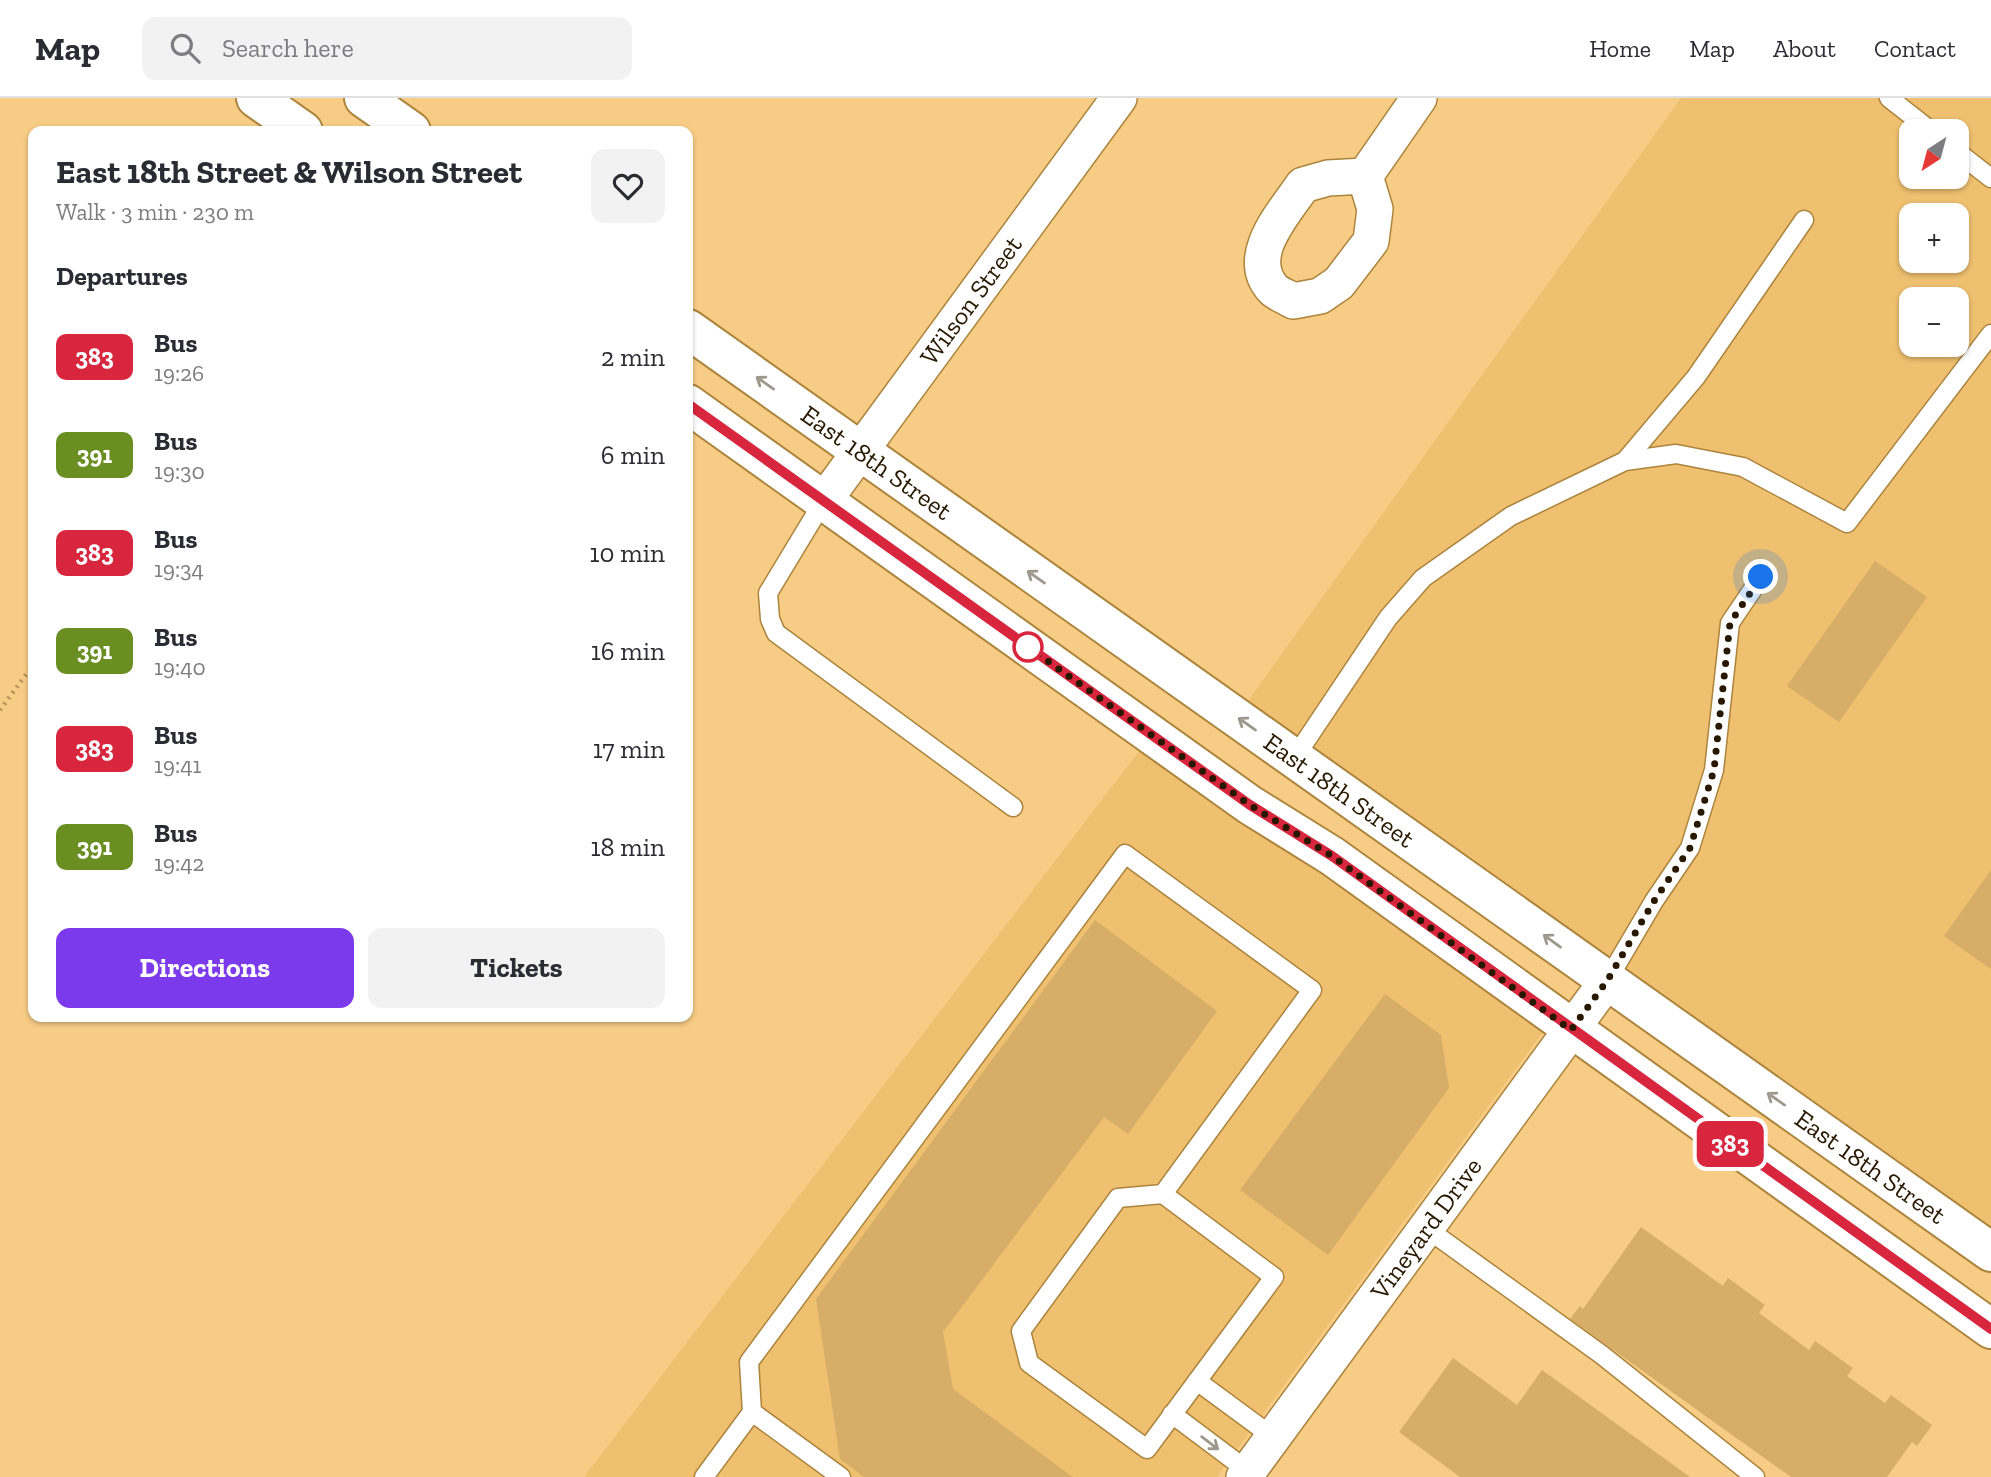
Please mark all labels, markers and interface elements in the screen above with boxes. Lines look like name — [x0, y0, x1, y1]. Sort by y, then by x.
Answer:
search box — [142, 17, 632, 80]
text: Map — [35, 29, 100, 68]
icon: search — [166, 29, 204, 67]
text: Search here — [222, 32, 354, 64]
text: Home — [1589, 34, 1651, 63]
text: Map — [1689, 34, 1735, 63]
text: About — [1773, 34, 1836, 63]
text: Contact — [1874, 34, 1956, 63]
north arrow — [1899, 119, 1969, 189]
map controls — [1899, 119, 1969, 357]
button: heart — [591, 149, 665, 223]
text: East 18th Street & Wilson Street — [56, 152, 522, 191]
text: Walk · 3 min · 230 m — [56, 198, 254, 226]
button: + — [1899, 203, 1969, 273]
street label: Wilson Street — [913, 229, 1029, 371]
text: Departures — [56, 260, 188, 292]
button: − — [1899, 287, 1969, 357]
text: Bus — [154, 327, 197, 359]
text: 2 min — [601, 341, 665, 373]
text: 383 — [75, 342, 114, 371]
text: 19:26 — [154, 359, 204, 387]
one-way arrow — [755, 376, 774, 391]
street label: East 18th Street — [795, 398, 958, 527]
text: Bus — [154, 425, 197, 457]
text: 6 min — [601, 439, 665, 471]
text: 391 — [77, 440, 112, 469]
text: 19:30 — [154, 457, 205, 485]
text: Bus — [154, 523, 197, 555]
text: 10 min — [589, 537, 665, 569]
text: 383 — [75, 538, 114, 567]
text: 19:34 — [154, 555, 204, 583]
your location — [1743, 559, 1778, 594]
one-way arrow — [1027, 570, 1046, 584]
text: Bus — [154, 621, 197, 653]
unlabelled marker — [1013, 632, 1043, 662]
text: 16 min — [591, 635, 665, 667]
text: 391 — [77, 636, 112, 665]
text: 19:40 — [154, 653, 206, 681]
one-way arrow — [1238, 717, 1257, 731]
text: Bus — [154, 719, 197, 751]
street label: East 18th Street — [1258, 726, 1421, 855]
text: 17 min — [593, 733, 665, 765]
text: 383 — [75, 734, 114, 763]
text: 19:41 — [154, 751, 201, 779]
text: Bus — [154, 817, 197, 849]
text: 18 min — [590, 831, 665, 863]
text: 391 — [77, 832, 112, 861]
text: 19:42 — [154, 849, 204, 877]
button: Directions — [56, 928, 354, 1008]
button: Tickets — [368, 928, 665, 1008]
one-way arrow — [1543, 933, 1562, 948]
one-way arrow — [1767, 1092, 1786, 1106]
street label: East 18th Street — [1789, 1102, 1952, 1231]
line badge: 383 — [1690, 1121, 1770, 1167]
text: 383 — [1711, 1129, 1749, 1158]
street label: Vineyard Drive — [1363, 1151, 1489, 1307]
one-way arrow — [1200, 1435, 1219, 1450]

